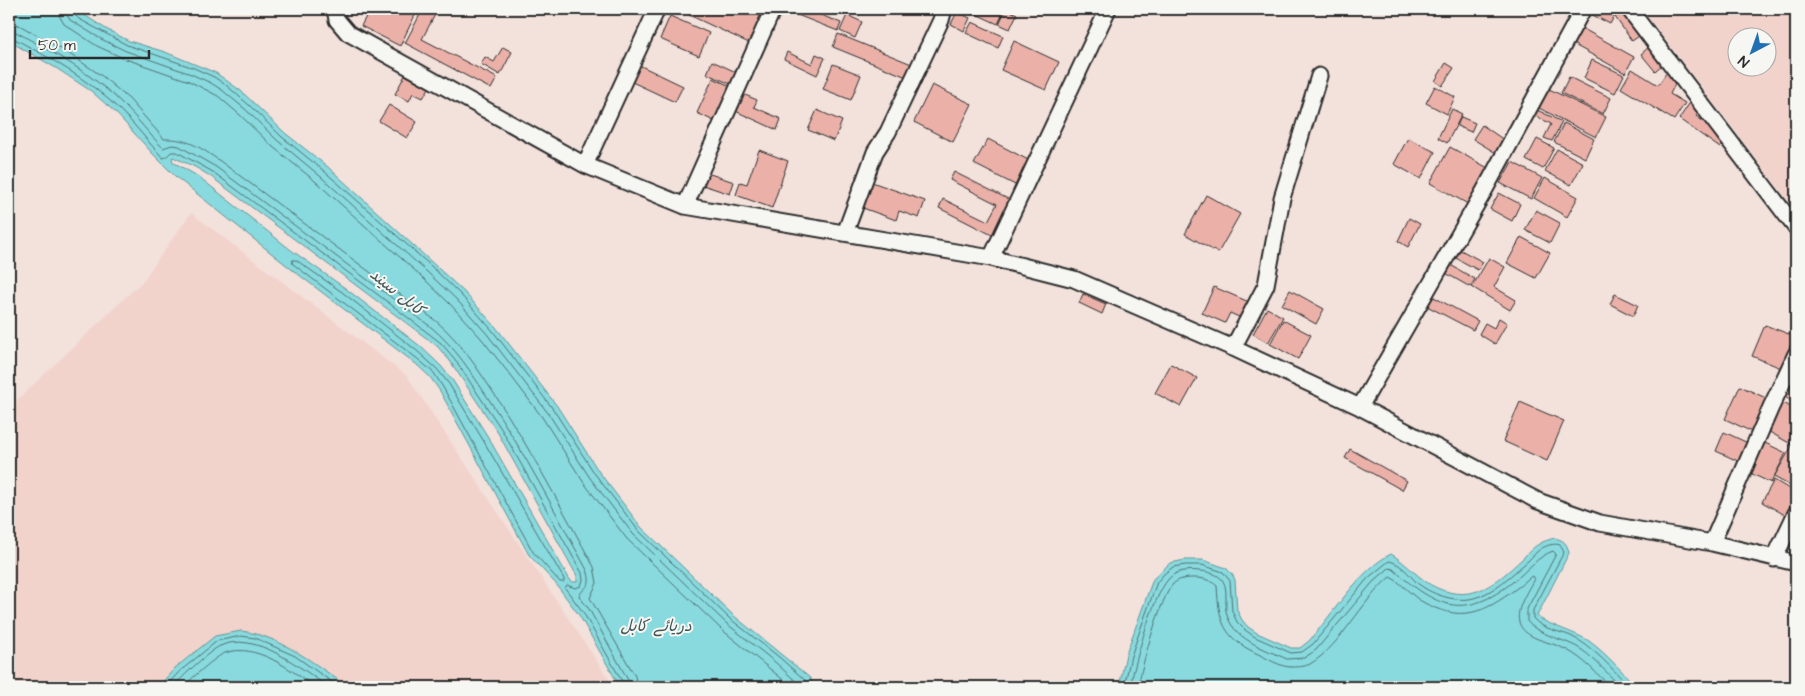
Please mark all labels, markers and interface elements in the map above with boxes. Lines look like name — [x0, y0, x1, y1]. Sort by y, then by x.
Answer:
scale bar — [30, 28, 149, 60]
north arrow — [1728, 28, 1778, 78]
text: 50 m — [38, 35, 76, 56]
text: N — [1734, 50, 1754, 71]
water label: کابل سيند — [365, 263, 431, 323]
water label: دریائے کابل — [620, 615, 692, 637]

